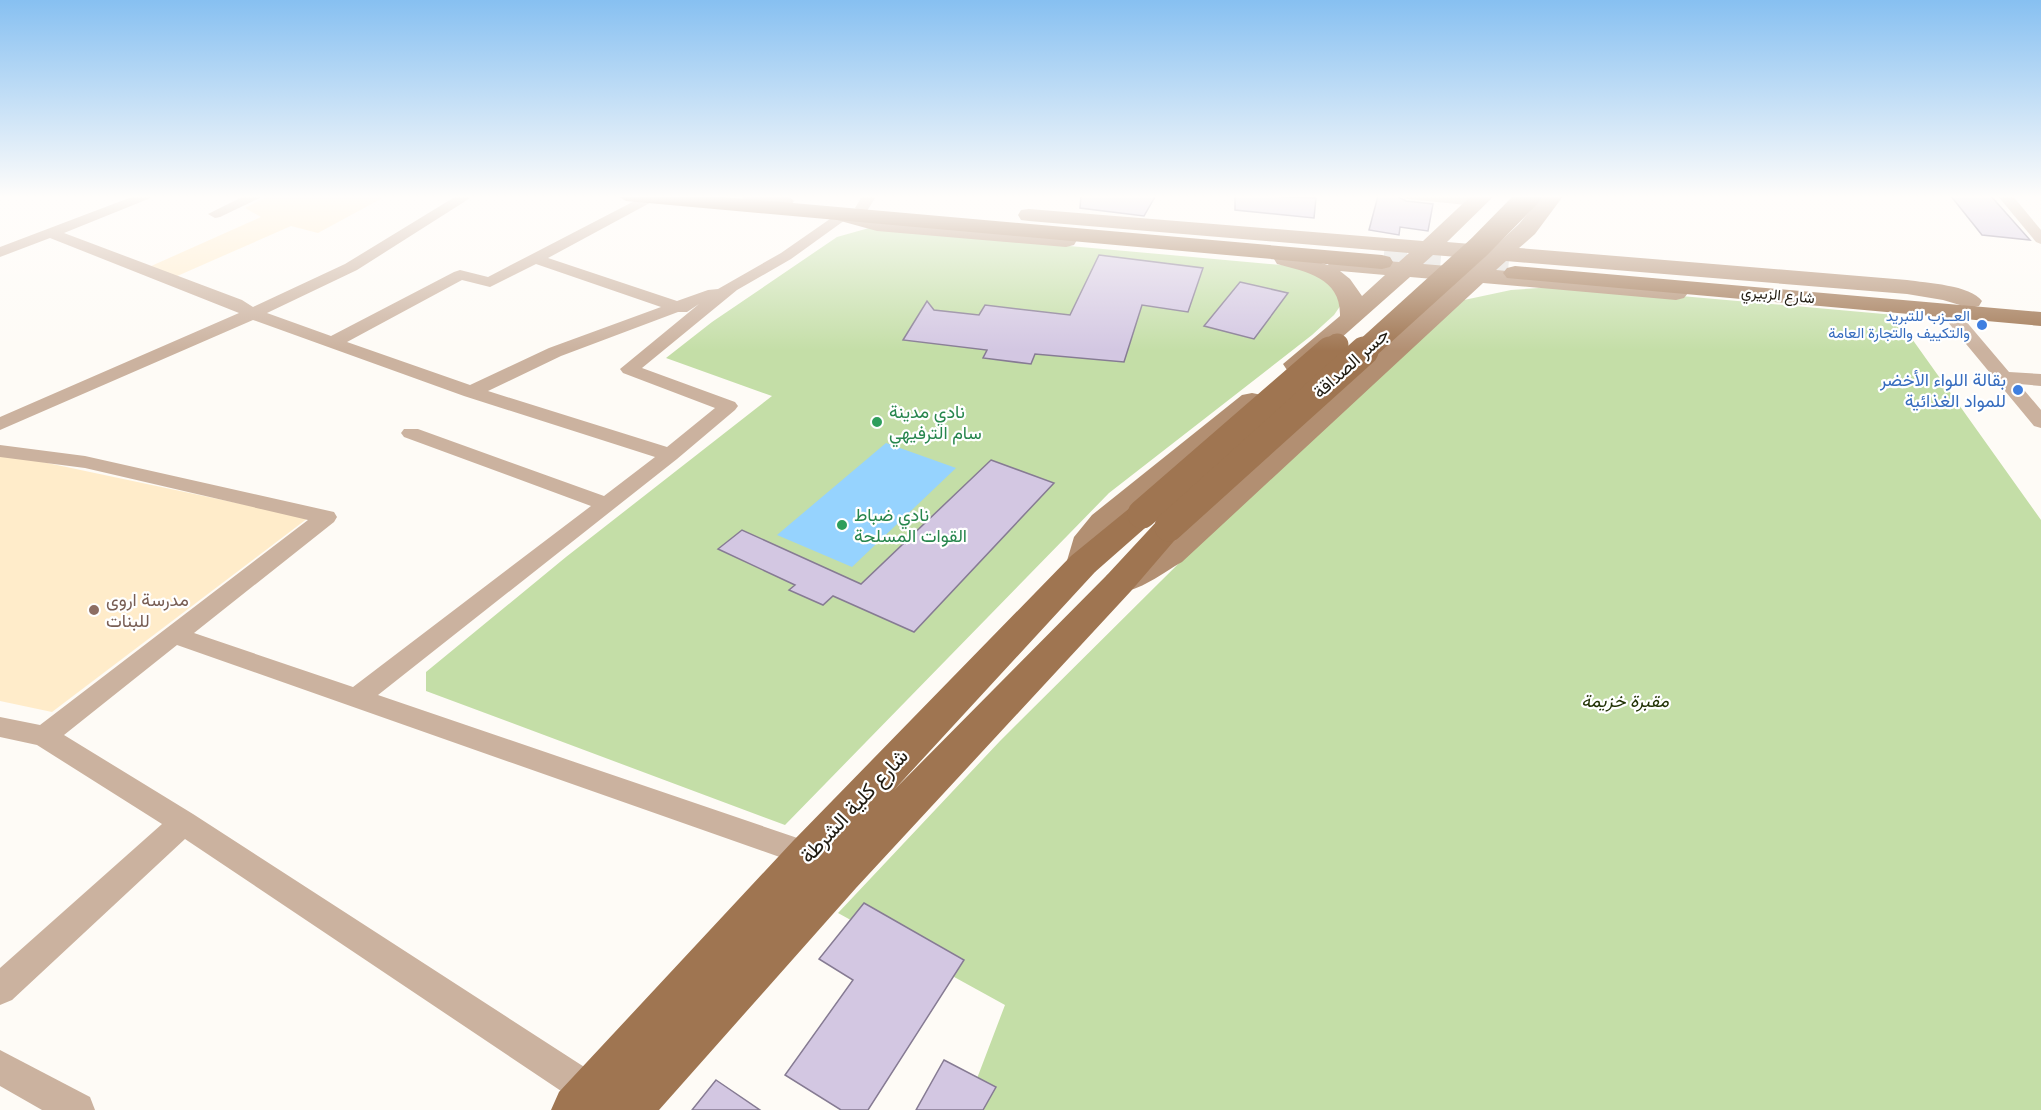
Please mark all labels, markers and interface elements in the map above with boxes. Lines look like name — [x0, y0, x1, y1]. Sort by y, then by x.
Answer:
street label: شارع الزبيري — [1740, 283, 1816, 311]
place label: العــزب للتبريد والتكييف والتجارة العامة — [1828, 307, 1970, 342]
marker: العــزب للتبريد والتكييف والتجارة العامة — [1975, 318, 1989, 332]
street label: جسر الصداقة — [1308, 323, 1394, 403]
place label: بقالة اللواء الأخضر للمواد الغذائية — [1879, 369, 2006, 412]
marker: بقالة اللواء الأخضر للمواد الغذائية — [2011, 383, 2025, 397]
place label: نادي مدينة سام الترفيهي — [889, 401, 982, 448]
marker: نادي مدينة سام الترفيهي — [870, 415, 884, 429]
place label: نادي ضباط القوات المسلحة — [854, 504, 967, 547]
marker: نادي ضباط القوات المسلحة — [835, 518, 849, 532]
place label: مدرسة اروى للبنات — [106, 589, 189, 631]
marker: مدرسة اروى للبنات — [87, 603, 101, 617]
park label: مقبرة خزيمة — [1581, 690, 1669, 712]
street label: شارع كلية الشرطة — [795, 744, 914, 869]

